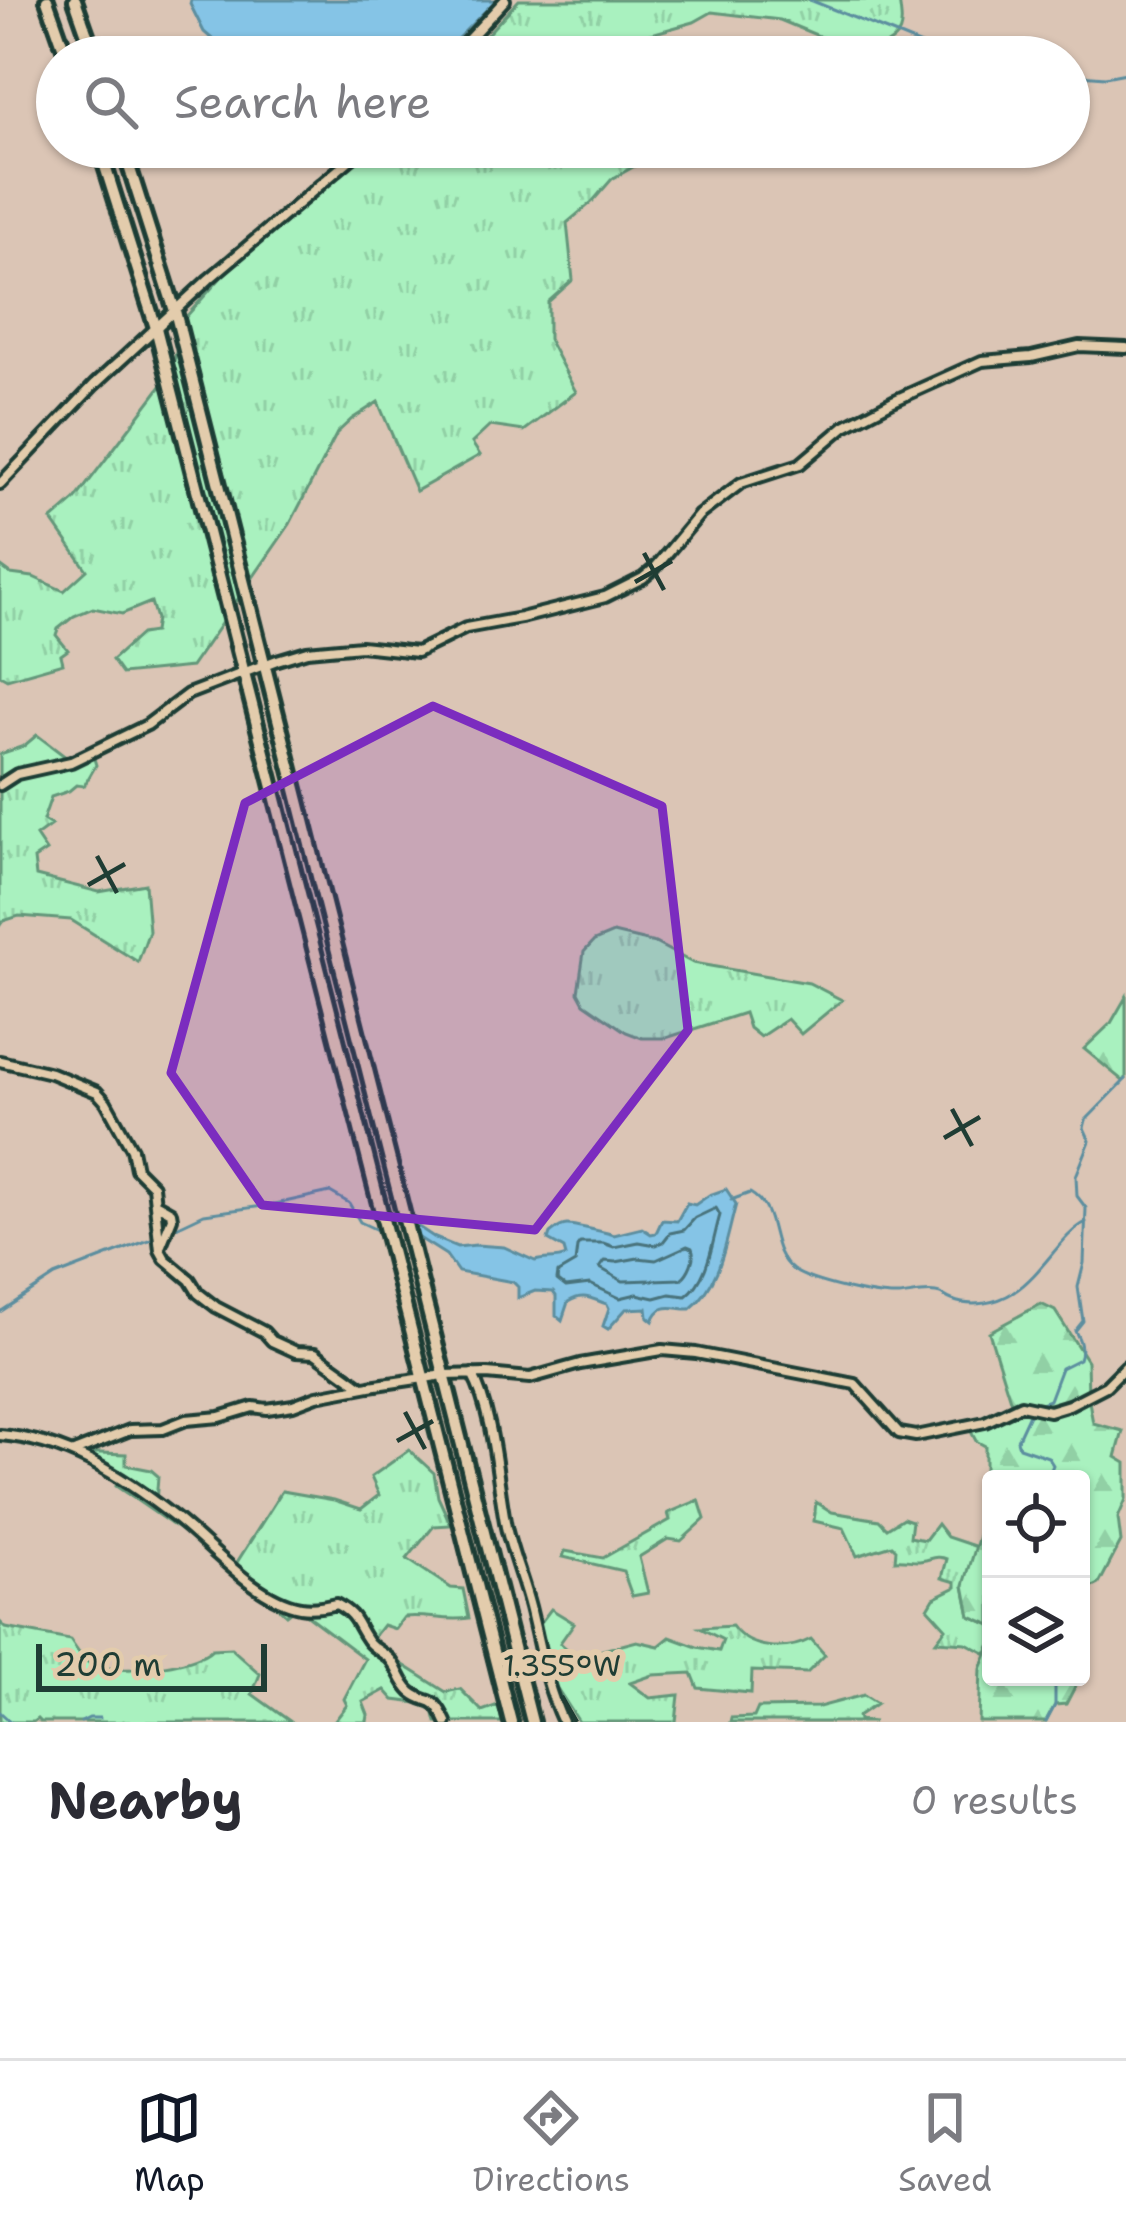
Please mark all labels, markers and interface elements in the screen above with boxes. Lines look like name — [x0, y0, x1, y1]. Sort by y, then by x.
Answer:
search box — [36, 36, 1090, 168]
icon: search — [78, 69, 144, 135]
text: Search here — [174, 72, 431, 132]
map controls — [982, 1470, 1090, 1686]
button: locate — [982, 1470, 1090, 1578]
button: layers — [982, 1578, 1090, 1686]
scale bar — [36, 1638, 267, 1691]
text: 200 m — [54, 1642, 162, 1687]
text: 1.355°W — [503, 1645, 621, 1686]
text: Nearby — [48, 1766, 243, 1834]
text: 0 results — [911, 1774, 1078, 1826]
tab: Map — [134, 2085, 205, 2202]
tab: Directions — [473, 2085, 630, 2202]
tab: Saved — [898, 2085, 992, 2202]

